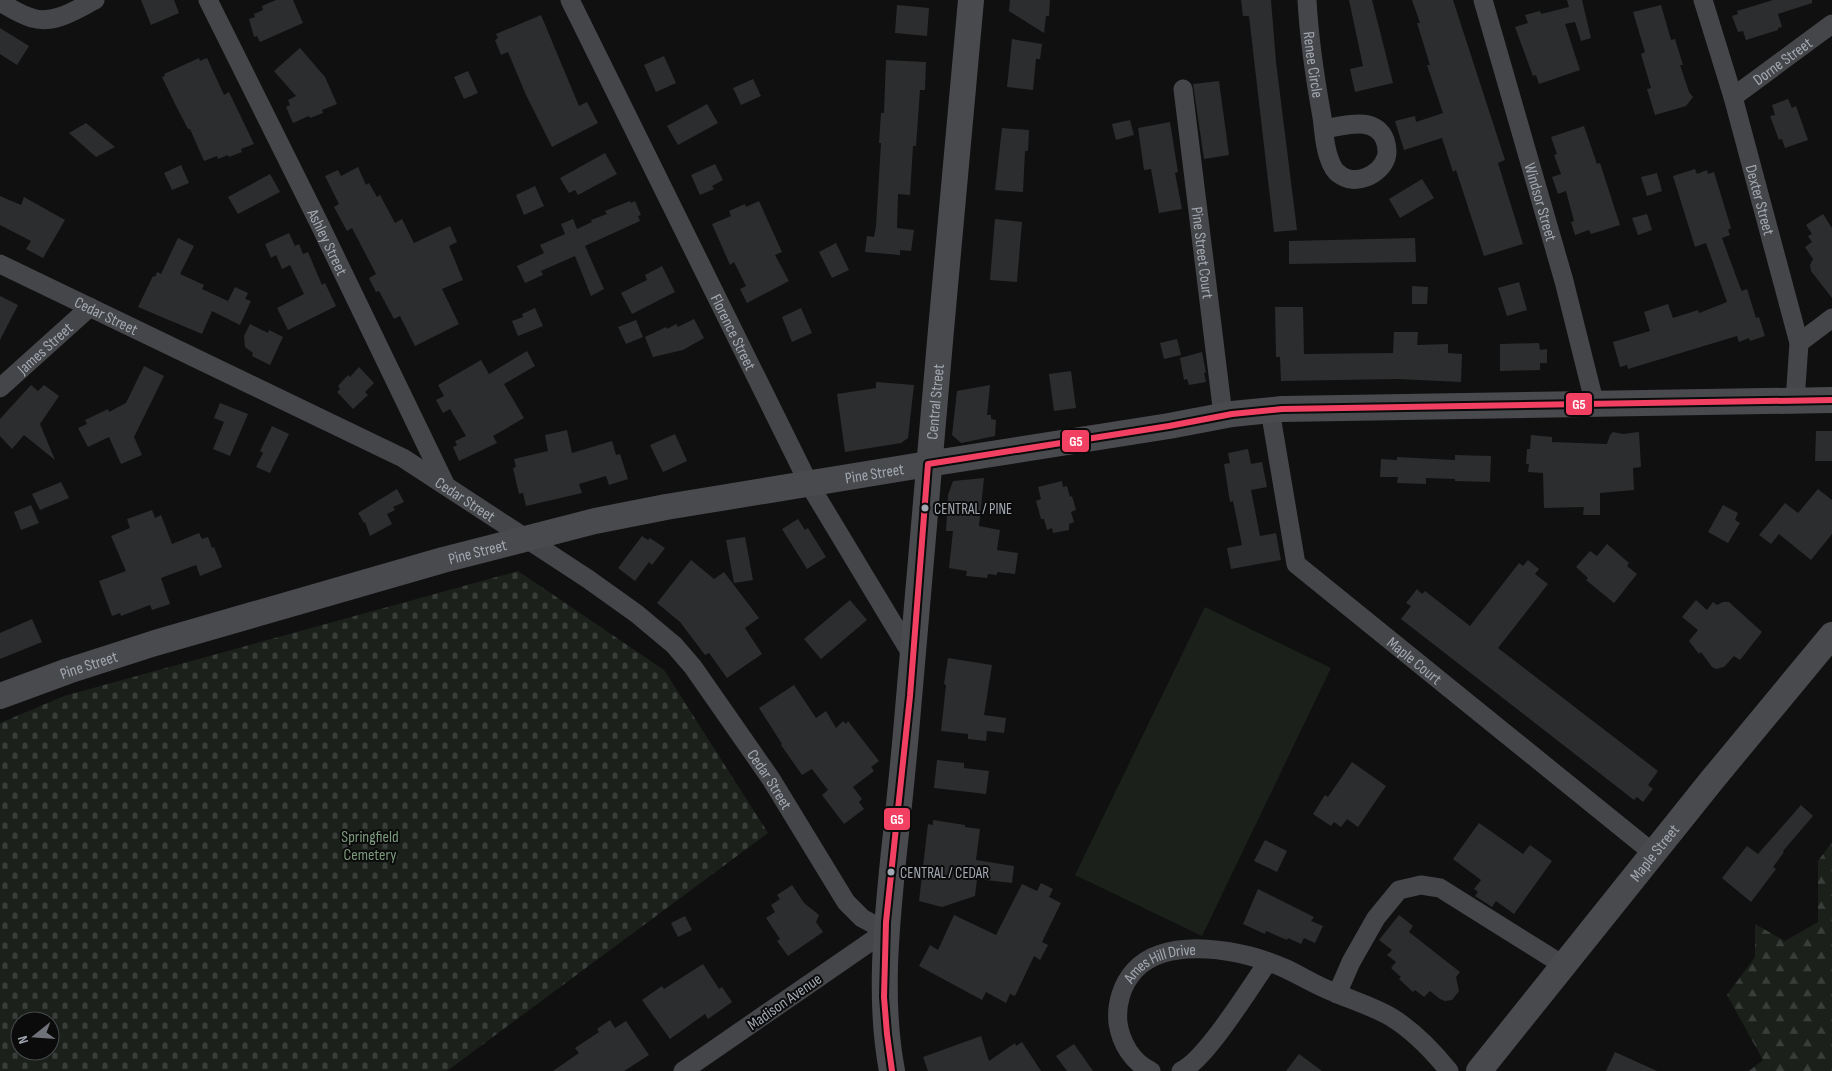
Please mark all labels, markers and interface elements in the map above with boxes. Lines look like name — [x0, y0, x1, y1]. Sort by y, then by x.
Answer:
street label: Renee Circle — [1298, 31, 1327, 99]
street label: Dorne Street — [1750, 34, 1816, 90]
street label: Windsor Street — [1519, 161, 1560, 244]
street label: Dexter Street — [1741, 163, 1778, 238]
street label: Ashley Street — [302, 205, 351, 279]
street label: Pine Street Court — [1187, 206, 1217, 300]
street label: Florence Street — [706, 291, 759, 374]
street label: Cedar Street — [71, 293, 140, 340]
street label: James Street — [13, 319, 77, 380]
street label: Central Street — [923, 363, 949, 440]
line badge: G5 — [1565, 392, 1593, 416]
text: G5 — [1572, 396, 1586, 413]
line badge: G5 — [1061, 429, 1090, 453]
text: G5 — [1069, 433, 1083, 450]
street label: Pine Street — [844, 460, 906, 488]
street label: Cedar Street — [431, 474, 498, 527]
place label: CENTRAL / PINE — [934, 500, 1012, 519]
marker: CENTRAL / PINE — [920, 503, 930, 513]
street label: Pine Street — [447, 536, 509, 569]
street label: Maple Court — [1383, 634, 1445, 689]
street label: Pine Street — [58, 648, 120, 684]
street label: Cedar Street — [742, 746, 795, 813]
line badge: G5 — [883, 807, 911, 831]
text: G5 — [890, 811, 904, 828]
street label: Maple Street — [1626, 821, 1684, 886]
park label: Springfield Cemetery — [341, 828, 399, 865]
place label: CENTRAL / CEDAR — [900, 864, 989, 883]
marker: CENTRAL / CEDAR — [886, 867, 896, 877]
street label: Ames Hill Drive — [1120, 941, 1196, 988]
street label: Madison Avenue — [744, 970, 826, 1035]
north arrow — [10, 1011, 60, 1061]
text: N — [14, 1034, 32, 1046]

